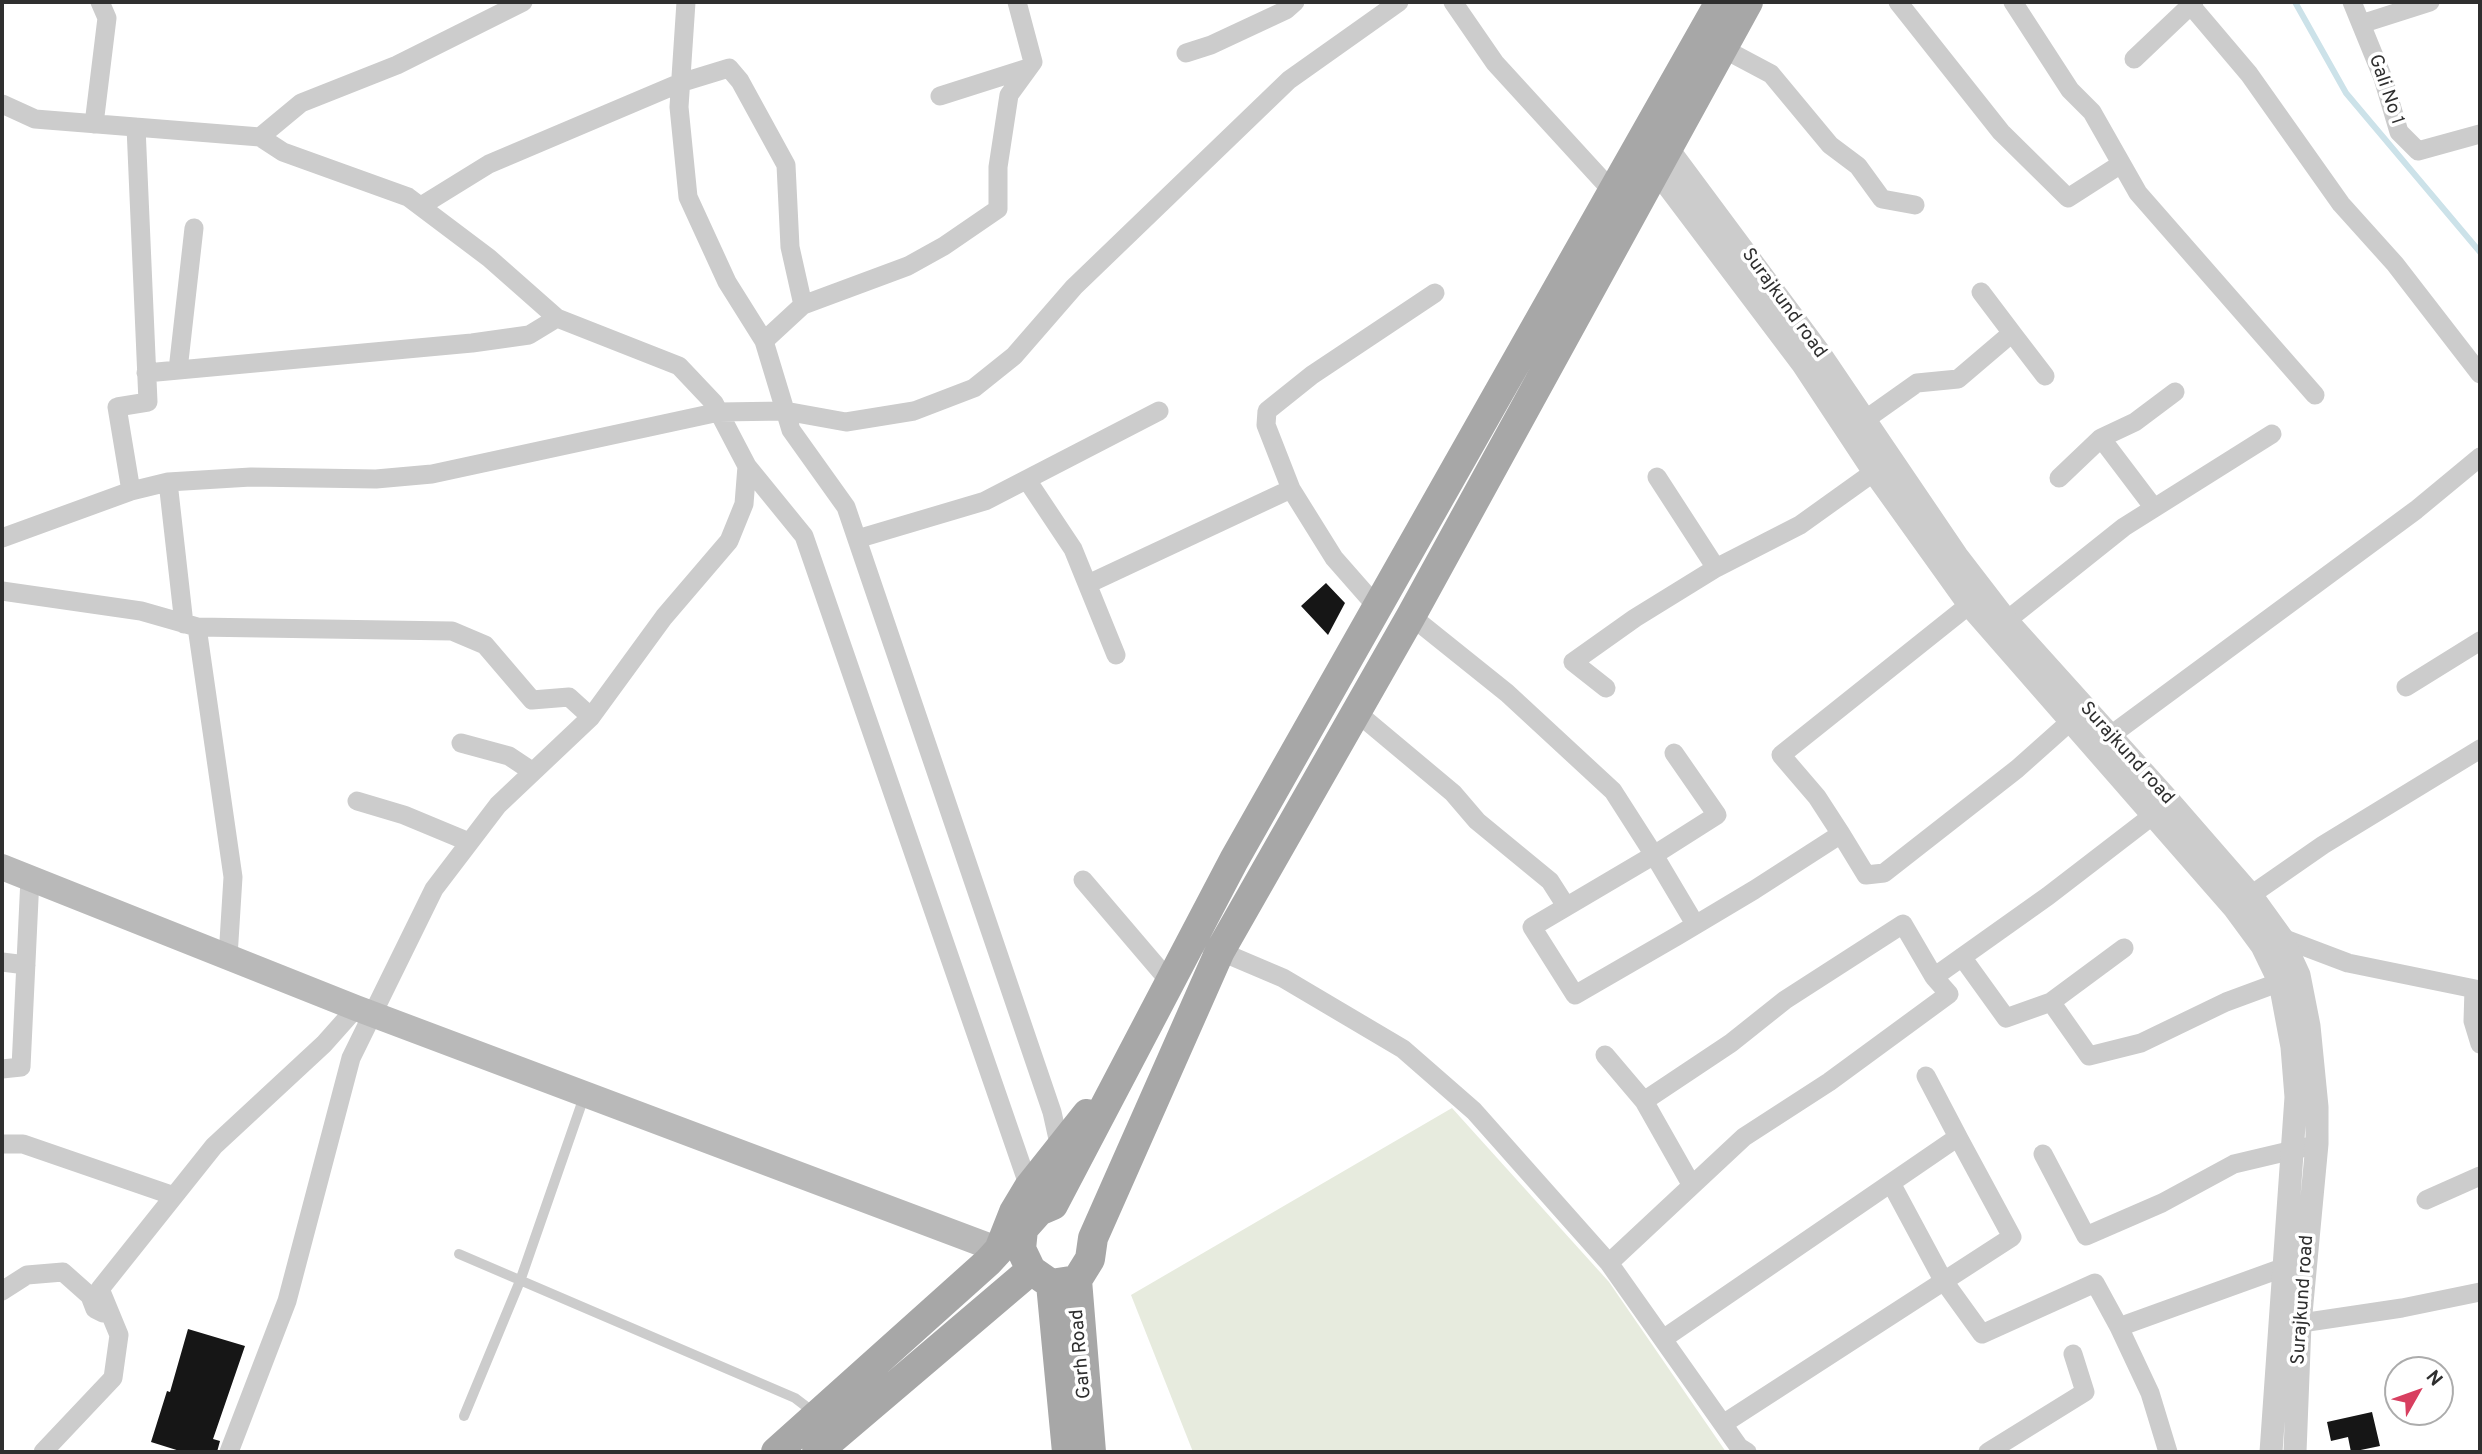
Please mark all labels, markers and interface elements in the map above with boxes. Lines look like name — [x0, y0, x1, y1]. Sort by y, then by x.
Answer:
street label: Gali No 1 — [2362, 52, 2408, 128]
street label: Surajkund road — [1736, 245, 1830, 363]
street label: Surajkund road — [2074, 698, 2178, 810]
street label: Surajkund road — [2288, 1234, 2320, 1366]
street label: Garh Road — [1067, 1308, 1097, 1400]
north arrow — [2384, 1356, 2454, 1426]
text: N — [2420, 1366, 2447, 1392]

